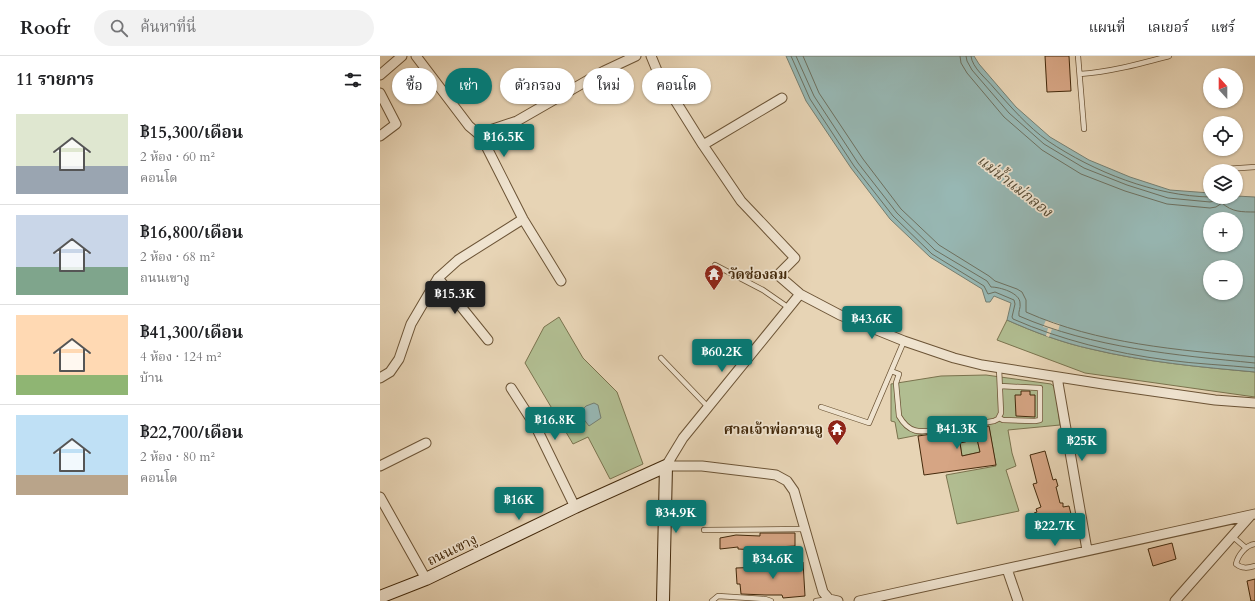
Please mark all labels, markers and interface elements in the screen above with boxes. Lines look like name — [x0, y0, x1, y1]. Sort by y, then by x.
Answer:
search box — [94, 10, 374, 46]
text: Roofr — [20, 15, 70, 41]
icon: search — [108, 17, 130, 39]
text: ค้นหาที่นี่ — [140, 17, 196, 37]
text: แผนที่ — [1089, 18, 1125, 37]
text: เลเยอร์ — [1147, 18, 1189, 37]
text: แชร์ — [1211, 18, 1235, 37]
text: 11 รายการ — [16, 68, 94, 91]
chip: ซื้อ — [392, 68, 437, 104]
chip: เช่า — [445, 68, 492, 104]
chip: ตัวกรอง — [500, 68, 575, 104]
chip: ใหม่ — [583, 68, 634, 104]
chip: คอนโด — [642, 68, 711, 104]
north arrow — [1203, 68, 1243, 108]
map controls — [1203, 68, 1243, 300]
icon: filters — [342, 69, 364, 91]
button: locate — [1203, 116, 1243, 156]
text: ฿15,300/เดือน — [140, 121, 243, 144]
pin: ฿16.5K — [471, 124, 537, 158]
text: ฿16.5K — [483, 128, 525, 146]
icon: home — [48, 130, 96, 178]
text: 2 ห้อง · 60 m² — [140, 148, 215, 166]
water label: แม่น้ำแม่กลอง — [973, 150, 1058, 222]
button: layers — [1203, 164, 1243, 204]
text: คอนโด — [140, 169, 178, 187]
button: + — [1203, 212, 1243, 252]
text: ฿16,800/เดือน — [140, 221, 243, 244]
icon: home — [48, 231, 96, 279]
text: 2 ห้อง · 68 m² — [140, 248, 215, 266]
button: − — [1203, 260, 1243, 300]
temple icon: วัดช่องลม — [703, 263, 725, 291]
place label: วัดช่องลม — [728, 265, 787, 284]
text: ถนนเขางู — [140, 269, 190, 287]
pin: ฿15.3K — [422, 281, 488, 315]
text: ฿15.3K — [434, 285, 476, 303]
pin: ฿43.6K — [839, 306, 905, 340]
text: ฿43.6K — [851, 310, 893, 328]
text: ฿41,300/เดือน — [140, 321, 243, 344]
icon: home — [48, 331, 96, 379]
pin: ฿60.2K — [689, 339, 755, 373]
text: ฿60.2K — [701, 343, 743, 361]
text: 4 ห้อง · 124 m² — [140, 348, 221, 366]
text: บ้าน — [140, 369, 163, 387]
pin: ฿16.8K — [522, 407, 588, 441]
text: ฿16.8K — [534, 411, 576, 429]
pin: ฿41.3K — [924, 416, 990, 450]
temple icon: ศาลเจ้าพ่อกวนอู — [826, 418, 848, 446]
place label: ศาลเจ้าพ่อกวนอู — [724, 420, 823, 439]
text: ฿41.3K — [936, 420, 978, 438]
text: ฿22,700/เดือน — [140, 421, 243, 444]
pin: ฿25K — [1058, 428, 1106, 462]
icon: home — [48, 431, 96, 479]
text: ฿25K — [1066, 432, 1098, 450]
text: 2 ห้อง · 80 m² — [140, 448, 215, 466]
text: คอนโด — [140, 469, 178, 487]
pin: ฿16K — [495, 487, 543, 521]
text: ฿16K — [503, 491, 535, 509]
pin: ฿34.9K — [643, 500, 709, 534]
text: ฿34.9K — [655, 504, 697, 522]
pin: ฿22.7K — [1022, 513, 1088, 547]
text: ฿22.7K — [1034, 517, 1076, 535]
street label: ถนนเขางู — [424, 530, 480, 570]
pin: ฿34.6K — [740, 546, 806, 580]
text: ฿34.6K — [752, 550, 794, 568]

